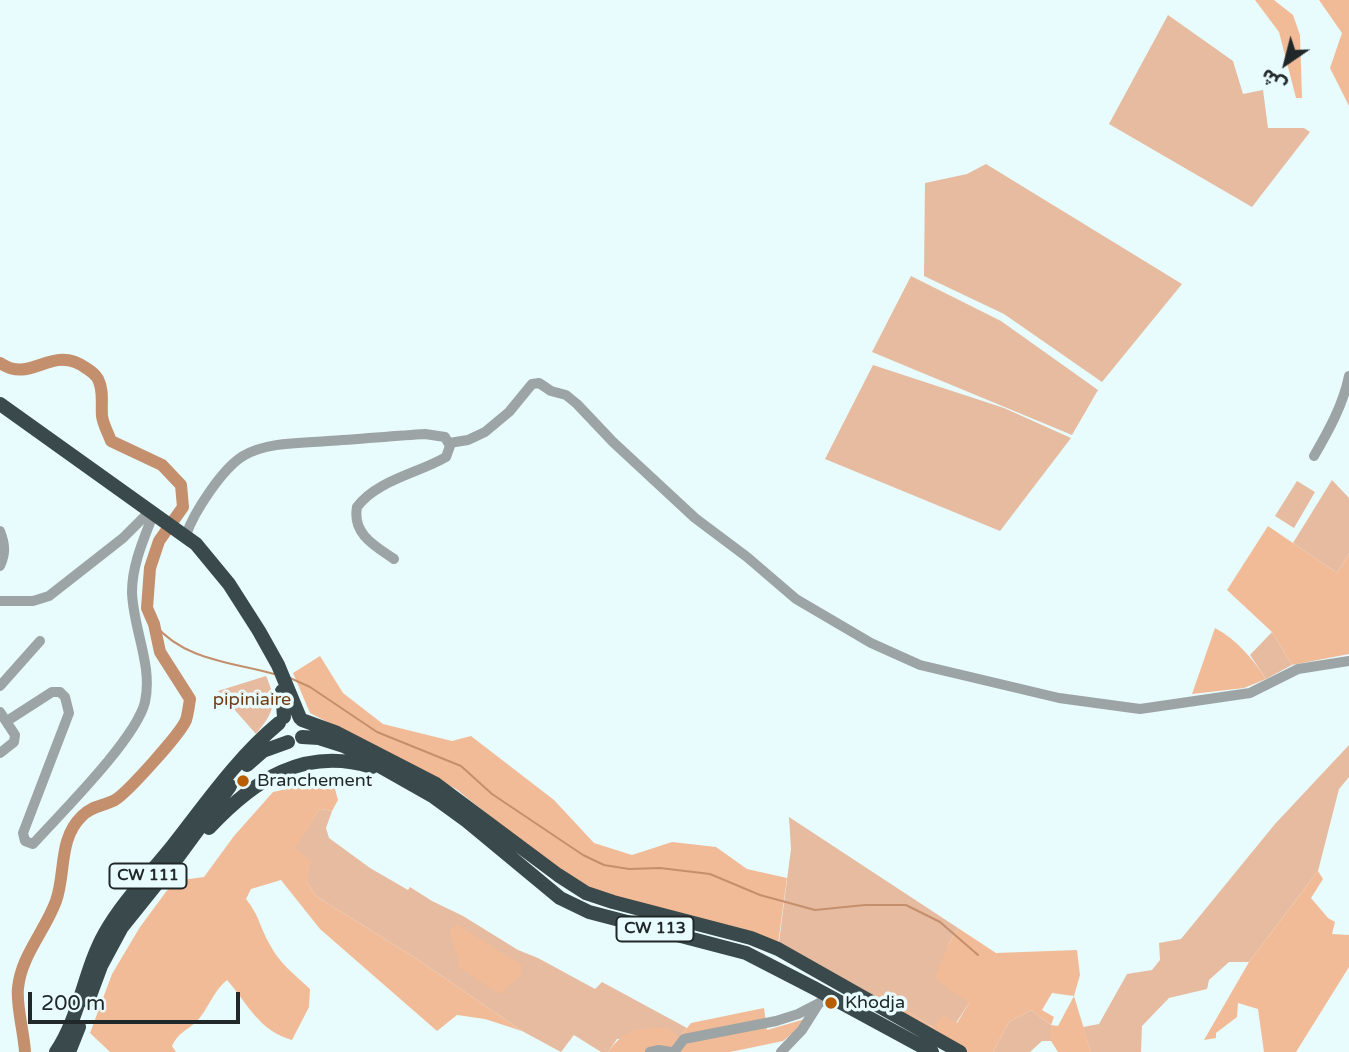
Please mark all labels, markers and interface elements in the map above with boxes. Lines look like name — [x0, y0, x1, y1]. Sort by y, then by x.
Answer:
north arrow — [1251, 28, 1321, 98]
text: ش — [1257, 64, 1291, 97]
park label: pipiniaire — [213, 689, 291, 711]
place label: Branchement — [257, 770, 372, 792]
marker: Branchement — [235, 773, 251, 789]
road number: CW 111 — [110, 863, 186, 888]
road number: CW 113 — [616, 917, 694, 942]
scale bar — [32, 978, 243, 1022]
text: 200 m — [41, 991, 105, 1016]
place label: Khodja — [845, 992, 905, 1014]
marker: Khodja — [823, 995, 839, 1011]

